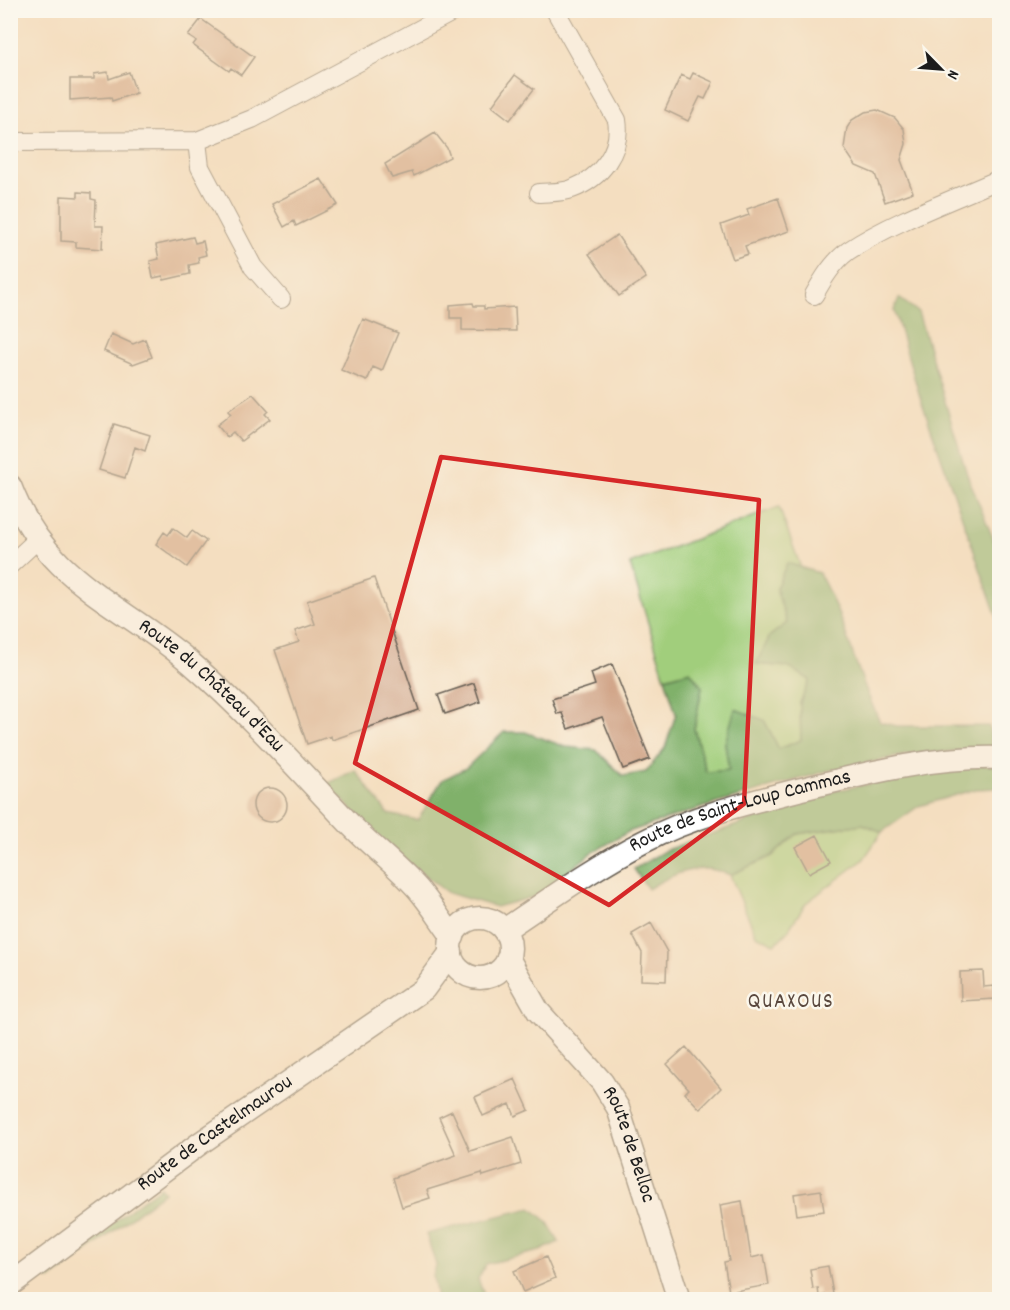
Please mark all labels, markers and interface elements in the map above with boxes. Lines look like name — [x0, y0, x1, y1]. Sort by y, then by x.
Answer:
north arrow — [911, 39, 971, 99]
text: N — [940, 66, 964, 83]
street label: Route du Château d'Eau — [132, 612, 291, 760]
street label: Route de Saint-Loup Cammas — [624, 763, 854, 861]
district label: QUAXOUS — [748, 987, 834, 1018]
street label: Route de Castelmaurou — [131, 1068, 300, 1200]
street label: Route de Belloc — [593, 1081, 662, 1207]

